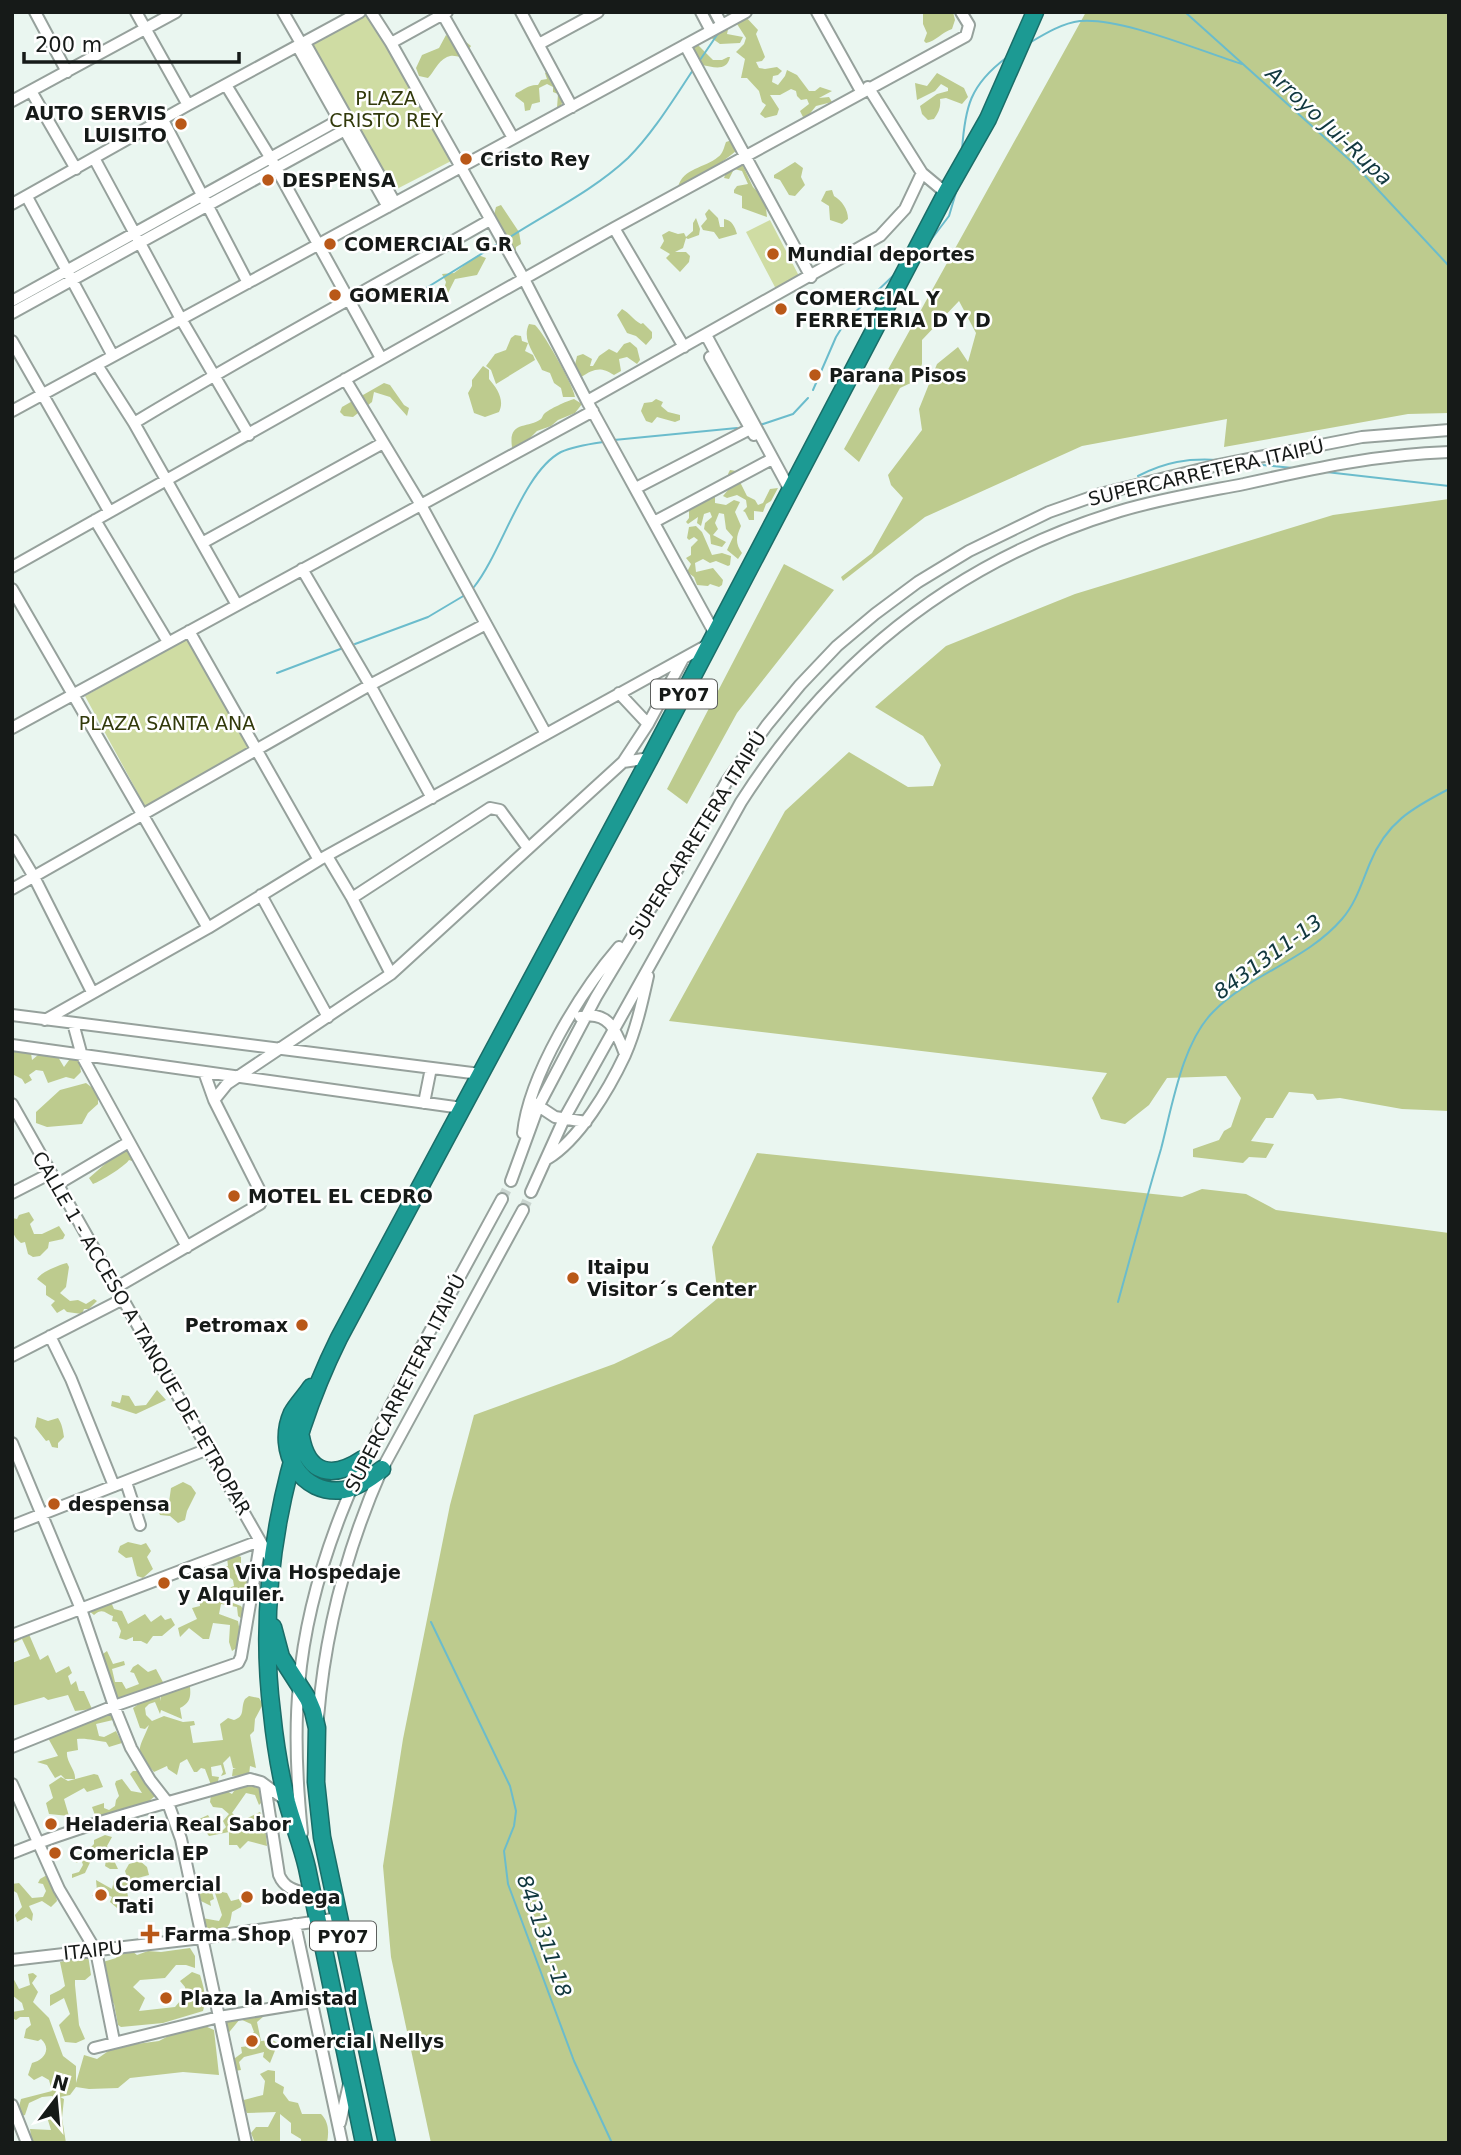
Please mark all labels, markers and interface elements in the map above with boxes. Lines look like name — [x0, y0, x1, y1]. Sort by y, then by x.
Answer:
scale bar — [24, 21, 240, 65]
text: 200 m — [35, 33, 102, 57]
water label: Arroyo Jui-Rupa — [1260, 60, 1397, 191]
park label: PLAZA CRISTO REY — [329, 87, 443, 131]
place label: AUTO SERVIS LUISITO — [25, 102, 167, 146]
marker: AUTO SERVIS LUISITO — [173, 116, 189, 132]
place label: Cristo Rey — [480, 148, 590, 170]
marker: Cristo Rey — [458, 151, 474, 167]
place label: DESPENSA — [282, 169, 396, 191]
marker: DESPENSA — [260, 172, 276, 188]
place label: COMERCIAL G.R — [344, 233, 513, 255]
marker: COMERCIAL G.R — [322, 236, 338, 252]
place label: Mundial deportes — [787, 243, 975, 265]
marker: Mundial deportes — [765, 246, 781, 262]
place label: GOMERIA — [349, 284, 449, 306]
marker: GOMERIA — [327, 287, 343, 303]
place label: COMERCIAL Y FERRETERIA D Y D — [795, 287, 991, 331]
marker: COMERCIAL Y FERRETERIA D Y D — [773, 301, 789, 317]
place label: Parana Pisos — [829, 364, 967, 386]
marker: Parana Pisos — [807, 367, 823, 383]
street label: SUPERCARRETERA ITAIPÚ — [1086, 433, 1326, 510]
road number: PY07 — [651, 680, 717, 708]
park label: PLAZA SANTA ANA — [79, 712, 255, 734]
street label: SUPERCARRETERA ITAIPÚ — [623, 726, 770, 943]
water label: 8431311-13 — [1209, 910, 1327, 1004]
street label: CALLE 1 - ACCESO A TANQUE DE PETROPAR — [28, 1147, 256, 1519]
place label: MOTEL EL CEDRO — [248, 1185, 433, 1207]
marker: MOTEL EL CEDRO — [226, 1188, 242, 1204]
place label: Itaipu Visitor´s Center — [587, 1256, 757, 1300]
street label: SUPERCARRETERA ITAIPÚ — [340, 1270, 470, 1495]
marker: Itaipu Visitor´s Center — [565, 1270, 581, 1286]
place label: Petromax — [185, 1314, 288, 1336]
marker: Petromax — [294, 1317, 310, 1333]
place label: despensa — [68, 1493, 170, 1515]
marker: despensa — [46, 1496, 62, 1512]
place label: Casa Viva Hospedaje y Alquiler. — [178, 1561, 401, 1605]
marker: Casa Viva Hospedaje y Alquiler. — [156, 1575, 172, 1591]
place label: Heladeria Real Sabor — [65, 1813, 292, 1835]
marker: Heladeria Real Sabor — [43, 1816, 59, 1832]
place label: Comericla EP — [69, 1842, 209, 1864]
marker: Comericla EP — [47, 1845, 63, 1861]
water label: 8431311-18 — [512, 1872, 576, 2000]
place label: Comercial Tati — [115, 1873, 221, 1917]
place label: bodega — [261, 1886, 341, 1908]
marker: Comercial Tati — [93, 1887, 109, 1903]
marker: bodega — [239, 1889, 255, 1905]
road number: PY07 — [310, 1922, 376, 1950]
place label: Farma Shop — [164, 1923, 291, 1945]
marker: Farma Shop — [142, 1926, 158, 1942]
street label: ITAIPU — [62, 1936, 124, 1964]
place label: Plaza la Amistad — [180, 1987, 358, 2009]
marker: Plaza la Amistad — [158, 1990, 174, 2006]
place label: Comercial Nellys — [266, 2030, 444, 2052]
marker: Comercial Nellys — [244, 2033, 260, 2049]
north arrow — [21, 2064, 91, 2134]
text: N — [50, 2070, 71, 2095]

